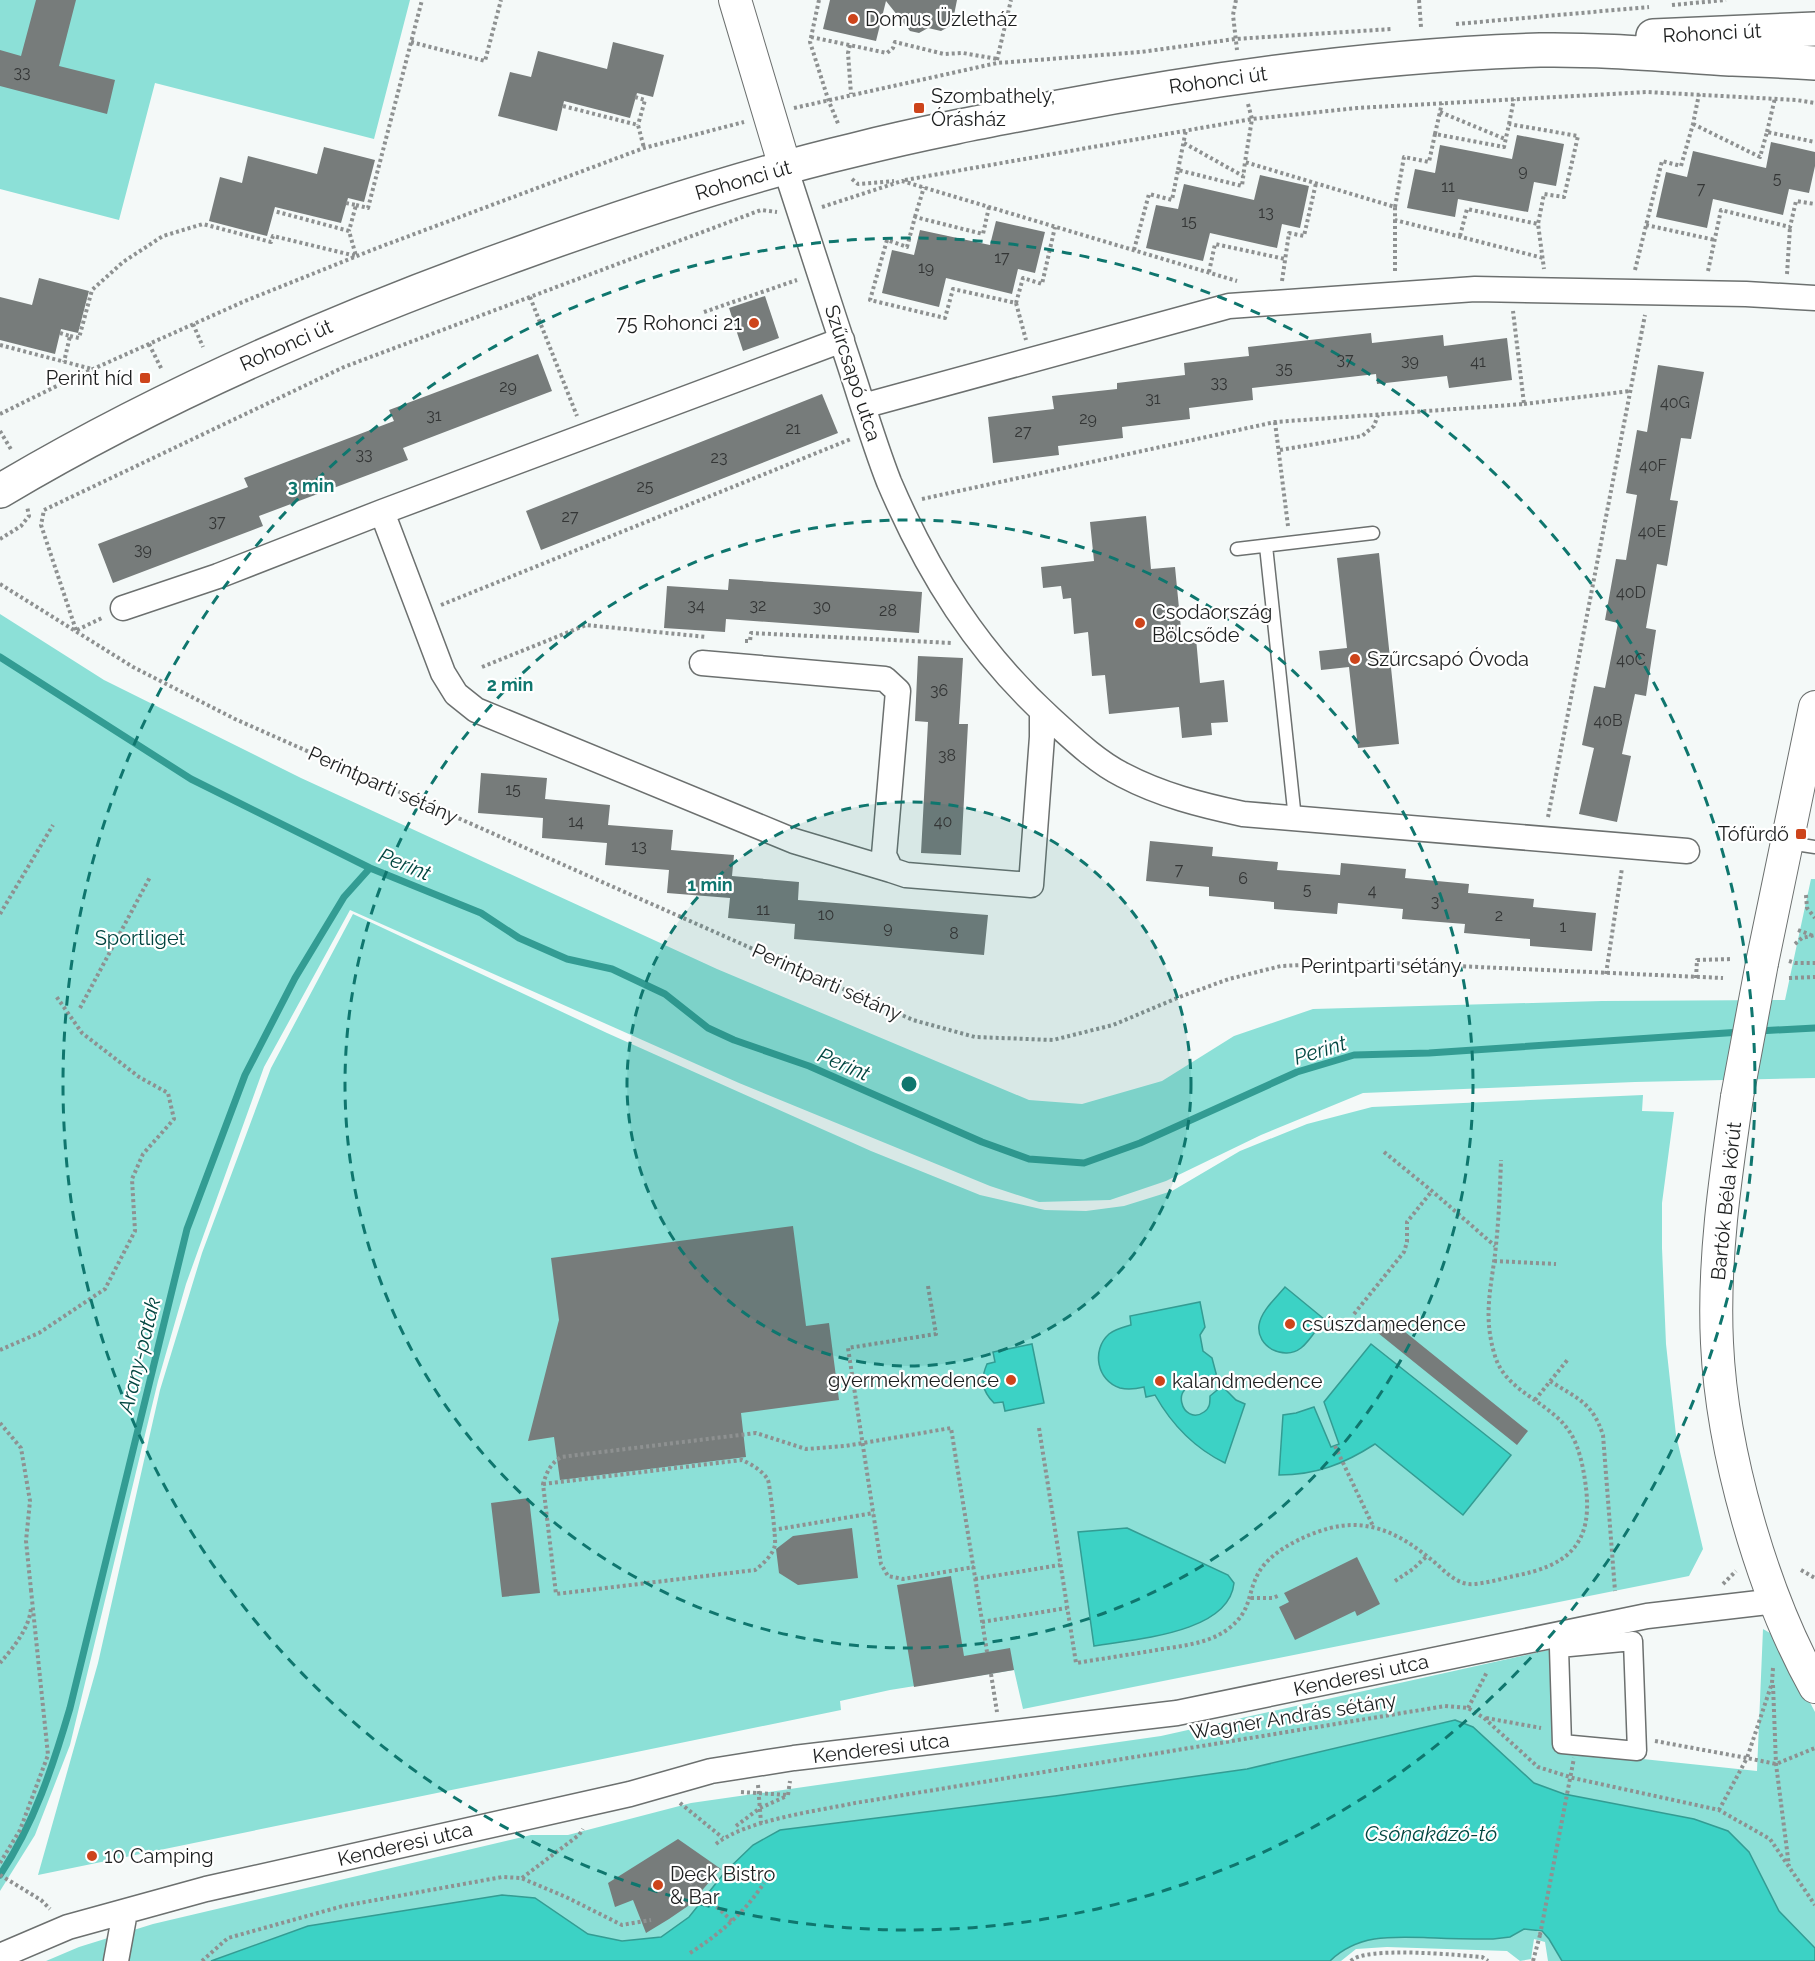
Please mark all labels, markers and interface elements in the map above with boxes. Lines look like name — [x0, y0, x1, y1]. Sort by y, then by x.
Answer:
place label: Domus Üzletház — [865, 7, 1017, 31]
marker: Domus Üzletház — [846, 12, 860, 26]
street label: Rohonci út — [1662, 18, 1762, 48]
street label: Rohonci út — [1167, 61, 1269, 99]
house number: 33 — [13, 63, 31, 82]
place label: Szombathely, Órásház — [931, 84, 1055, 131]
marker: Szombathely, Órásház — [912, 101, 926, 115]
street label: Rohonci út — [692, 155, 794, 205]
house number: 9 — [1518, 161, 1528, 180]
house number: 5 — [1773, 169, 1782, 188]
house number: 11 — [1441, 177, 1455, 196]
house number: 7 — [1697, 179, 1706, 198]
house number: 13 — [1258, 203, 1274, 222]
house number: 15 — [1181, 212, 1197, 231]
house number: 17 — [994, 248, 1010, 267]
house number: 19 — [918, 258, 934, 277]
street label: Szűrcsapó utca — [820, 302, 886, 444]
place label: 75 Rohonci 21 — [616, 311, 742, 335]
street label: Rohonci út — [236, 314, 336, 376]
marker: 75 Rohonci 21 — [747, 316, 761, 330]
house number: 37 — [1336, 350, 1354, 369]
house number: 39 — [1401, 351, 1419, 370]
house number: 41 — [1470, 352, 1486, 371]
house number: 35 — [1275, 359, 1293, 378]
place label: Perint híd — [46, 366, 133, 390]
marker: Perint híd — [138, 371, 152, 385]
house number: 33 — [1210, 373, 1228, 392]
house number: 29 — [499, 377, 517, 396]
house number: 31 — [1145, 389, 1161, 408]
house number: 40G — [1660, 393, 1690, 412]
house number: 31 — [426, 406, 442, 425]
house number: 29 — [1079, 409, 1097, 428]
house number: 21 — [785, 419, 801, 438]
house number: 27 — [1015, 422, 1032, 441]
house number: 33 — [355, 445, 373, 464]
house number: 23 — [711, 448, 727, 467]
house number: 40F — [1639, 456, 1667, 475]
text: 3 min — [288, 475, 334, 496]
house number: 25 — [636, 477, 654, 496]
house number: 27 — [562, 507, 579, 526]
house number: 37 — [208, 512, 226, 531]
house number: 40E — [1638, 522, 1666, 541]
house number: 39 — [134, 540, 152, 559]
house number: 40D — [1616, 583, 1646, 602]
house number: 34 — [687, 596, 705, 615]
house number: 32 — [750, 596, 766, 615]
house number: 30 — [813, 597, 831, 616]
place label: Csodaország Bölcsőde — [1152, 600, 1272, 647]
house number: 28 — [879, 601, 897, 620]
marker: Csodaország Bölcsőde — [1133, 616, 1147, 630]
place label: Szűrcsapó Óvoda — [1367, 647, 1529, 671]
house number: 40C — [1616, 650, 1646, 669]
marker: Szűrcsapó Óvoda — [1348, 652, 1362, 666]
text: 2 min — [487, 674, 533, 695]
house number: 36 — [930, 681, 948, 700]
house number: 40B — [1593, 711, 1623, 730]
street label: Perintparti sétány — [304, 741, 462, 829]
house number: 38 — [938, 746, 956, 765]
house number: 15 — [505, 780, 521, 799]
house number: 14 — [568, 812, 584, 831]
house number: 40 — [934, 812, 952, 831]
place label: Tófürdő — [1718, 822, 1789, 846]
marker: Tófürdő — [1794, 827, 1808, 841]
house number: 13 — [631, 837, 647, 856]
water label: Perint — [375, 842, 435, 886]
house number: 7 — [1175, 860, 1184, 879]
house number: 6 — [1238, 869, 1248, 888]
text: 1 min — [687, 874, 733, 895]
house number: 5 — [1303, 880, 1312, 899]
house number: 4 — [1368, 881, 1377, 900]
house number: 3 — [1431, 892, 1439, 911]
house number: 11 — [756, 900, 770, 919]
house number: 10 — [818, 905, 834, 924]
house number: 2 — [1495, 906, 1503, 925]
house number: 1 — [1560, 917, 1567, 936]
house number: 9 — [883, 918, 893, 937]
house number: 8 — [949, 924, 959, 943]
park label: Sportliget — [95, 926, 186, 950]
street label: Perintparti sétány — [748, 938, 906, 1026]
street label: Perintparti sétány — [1300, 954, 1462, 978]
water label: Perint — [1291, 1030, 1350, 1070]
water label: Perint — [814, 1042, 874, 1086]
centre of rings — [899, 1074, 919, 1094]
street label: Bartók Béla körút — [1706, 1120, 1746, 1282]
water label: Arany-patak — [112, 1294, 165, 1417]
place label: csúszdamedence — [1302, 1312, 1466, 1336]
marker: csúszdamedence — [1283, 1317, 1297, 1331]
place label: gyermekmedence — [828, 1368, 999, 1392]
place label: kalandmedence — [1172, 1369, 1323, 1393]
marker: gyermekmedence — [1004, 1373, 1018, 1387]
marker: kalandmedence — [1153, 1374, 1167, 1388]
street label: Kenderesi utca — [1291, 1649, 1431, 1701]
street label: Wagner András sétány — [1188, 1688, 1398, 1744]
street label: Kenderesi utca — [811, 1728, 951, 1768]
street label: Kenderesi utca — [335, 1817, 475, 1871]
water label: Csónakázó-tó — [1365, 1821, 1497, 1846]
place label: 10 Camping — [104, 1844, 214, 1868]
marker: 10 Camping — [85, 1849, 99, 1863]
place label: Deck Bistro & Bar — [670, 1862, 775, 1909]
marker: Deck Bistro & Bar — [651, 1878, 665, 1892]

